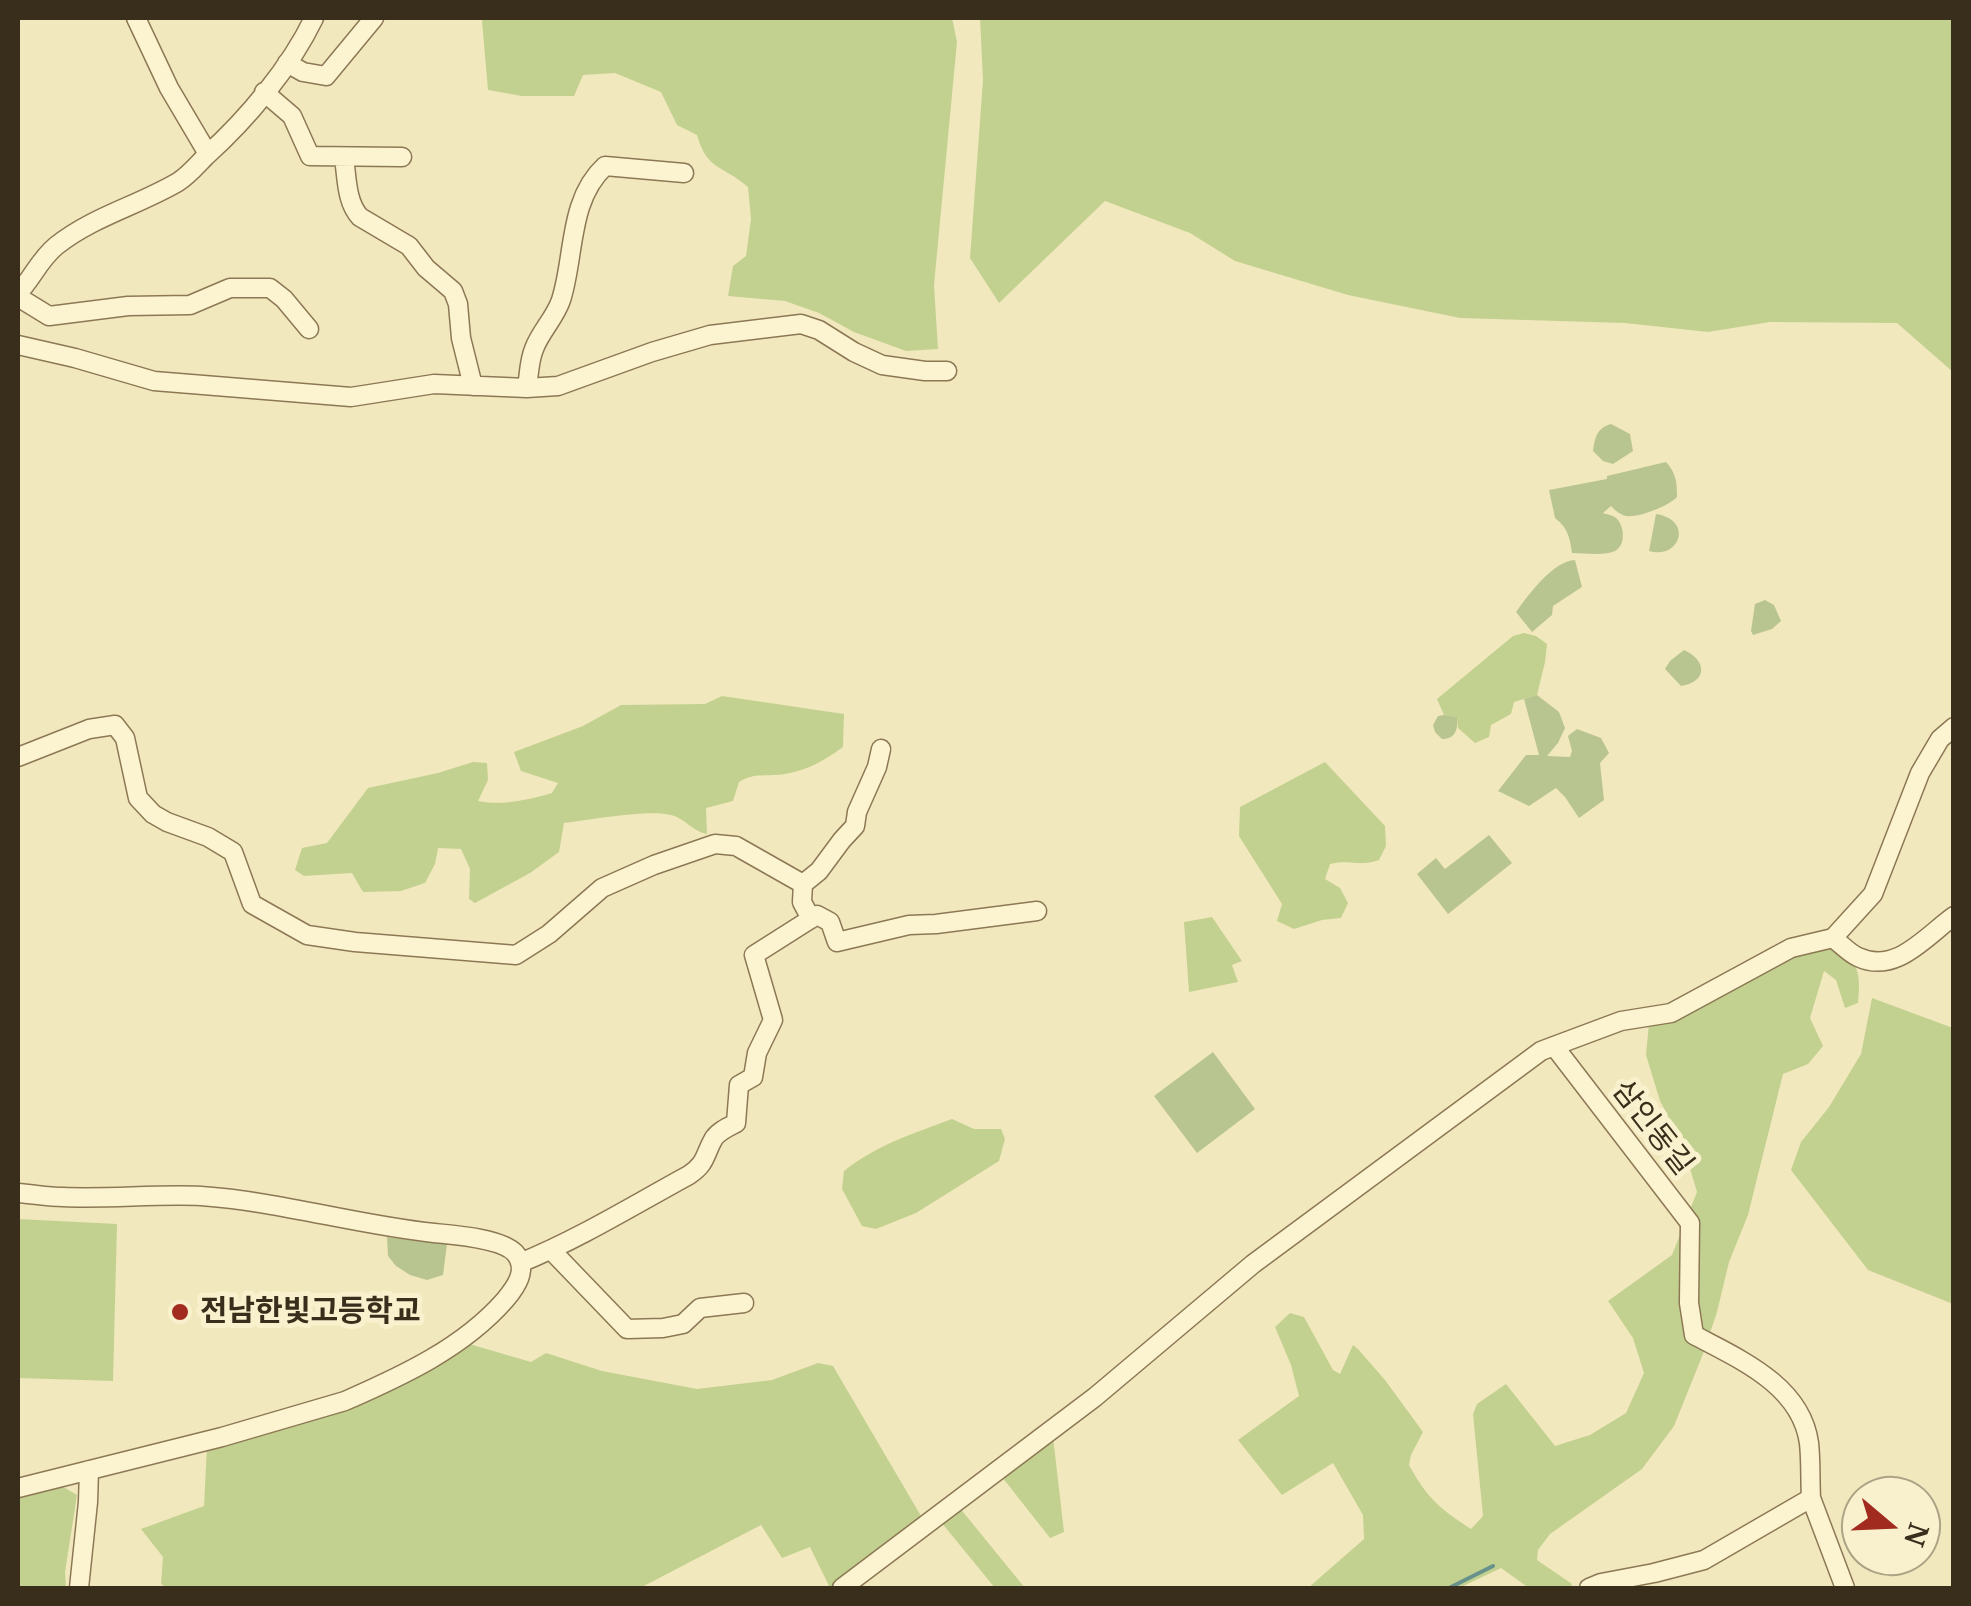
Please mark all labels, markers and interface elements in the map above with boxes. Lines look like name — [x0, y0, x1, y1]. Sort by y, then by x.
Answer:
street label: 삼인동길 — [1604, 1073, 1700, 1183]
place label: 전남한빛고등학교 — [200, 1294, 421, 1330]
marker: 전남한빛고등학교 — [169, 1301, 191, 1323]
north arrow — [1841, 1476, 1941, 1576]
text: N — [1896, 1518, 1939, 1552]

